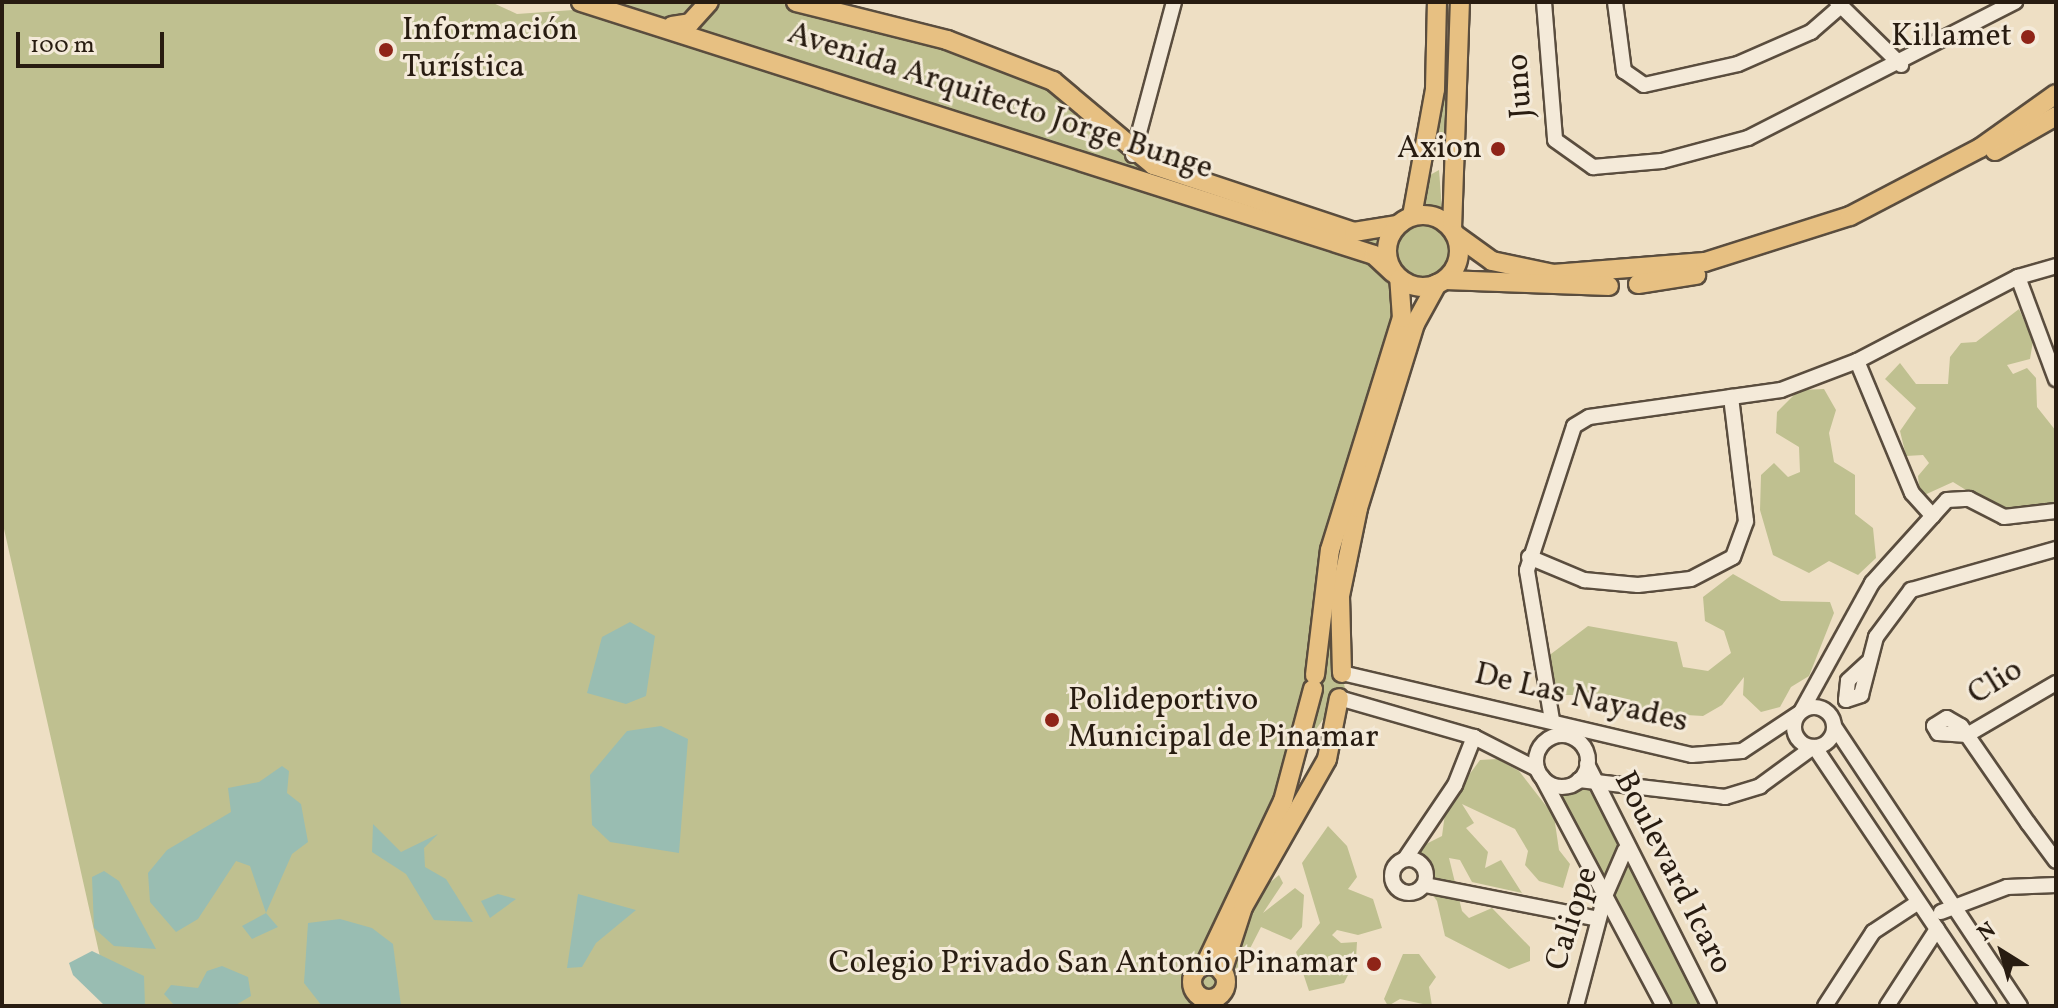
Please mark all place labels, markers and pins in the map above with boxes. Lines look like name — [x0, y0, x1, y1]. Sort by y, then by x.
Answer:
place label: Información Turística — [402, 13, 578, 88]
place label: Killamet — [1891, 18, 2012, 56]
marker: Killamet — [2019, 28, 2037, 46]
marker: Información Turística — [377, 41, 395, 59]
place label: Axion — [1397, 130, 1482, 168]
marker: Axion — [1489, 140, 1507, 158]
place label: Polideportivo Municipal de Pinamar — [1068, 683, 1379, 758]
marker: Polideportivo Municipal de Pinamar — [1043, 711, 1061, 729]
place label: Colegio Privado San Antonio Pinamar — [829, 945, 1358, 983]
marker: Colegio Privado San Antonio Pinamar — [1365, 955, 1383, 973]

